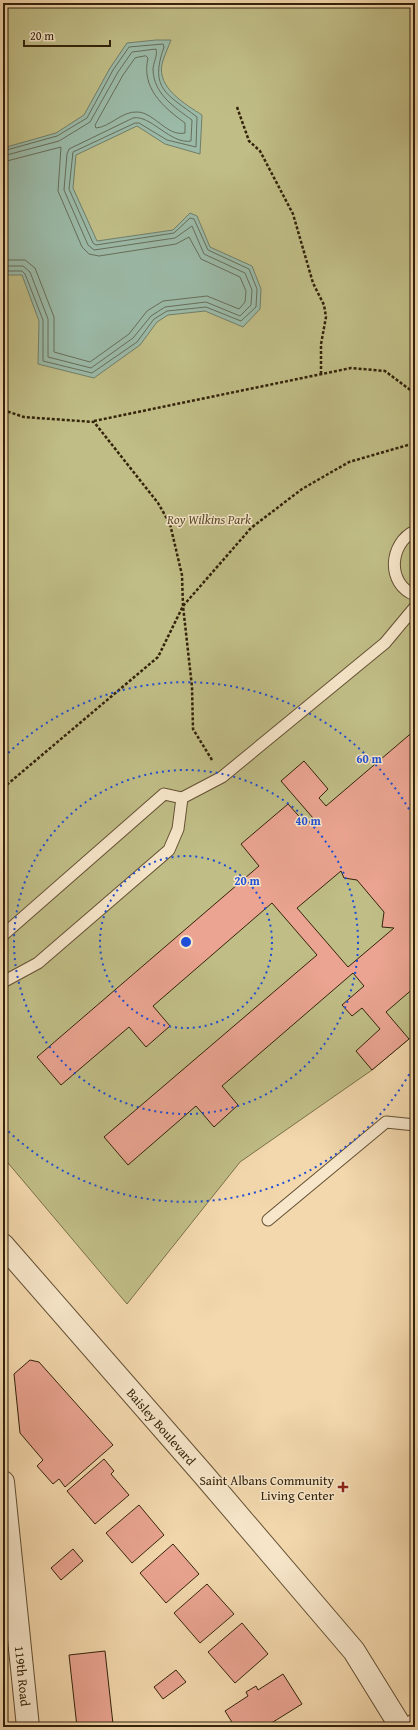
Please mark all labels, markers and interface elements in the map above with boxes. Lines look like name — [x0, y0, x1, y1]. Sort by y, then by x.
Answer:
scale bar — [24, 22, 110, 48]
text: 20 m — [30, 27, 54, 44]
park label: Roy Wilkins Park — [166, 510, 251, 529]
text: 60 m — [356, 750, 382, 767]
text: 40 m — [295, 812, 321, 829]
text: 20 m — [234, 872, 260, 889]
centre of rings — [179, 935, 193, 949]
street label: Baisley Boulevard — [122, 1384, 200, 1470]
place label: Saint Albans Community Living Center — [199, 1471, 335, 1505]
marker: Saint Albans Community Living Center — [337, 1481, 349, 1493]
street label: 119th Road — [10, 1645, 35, 1707]

